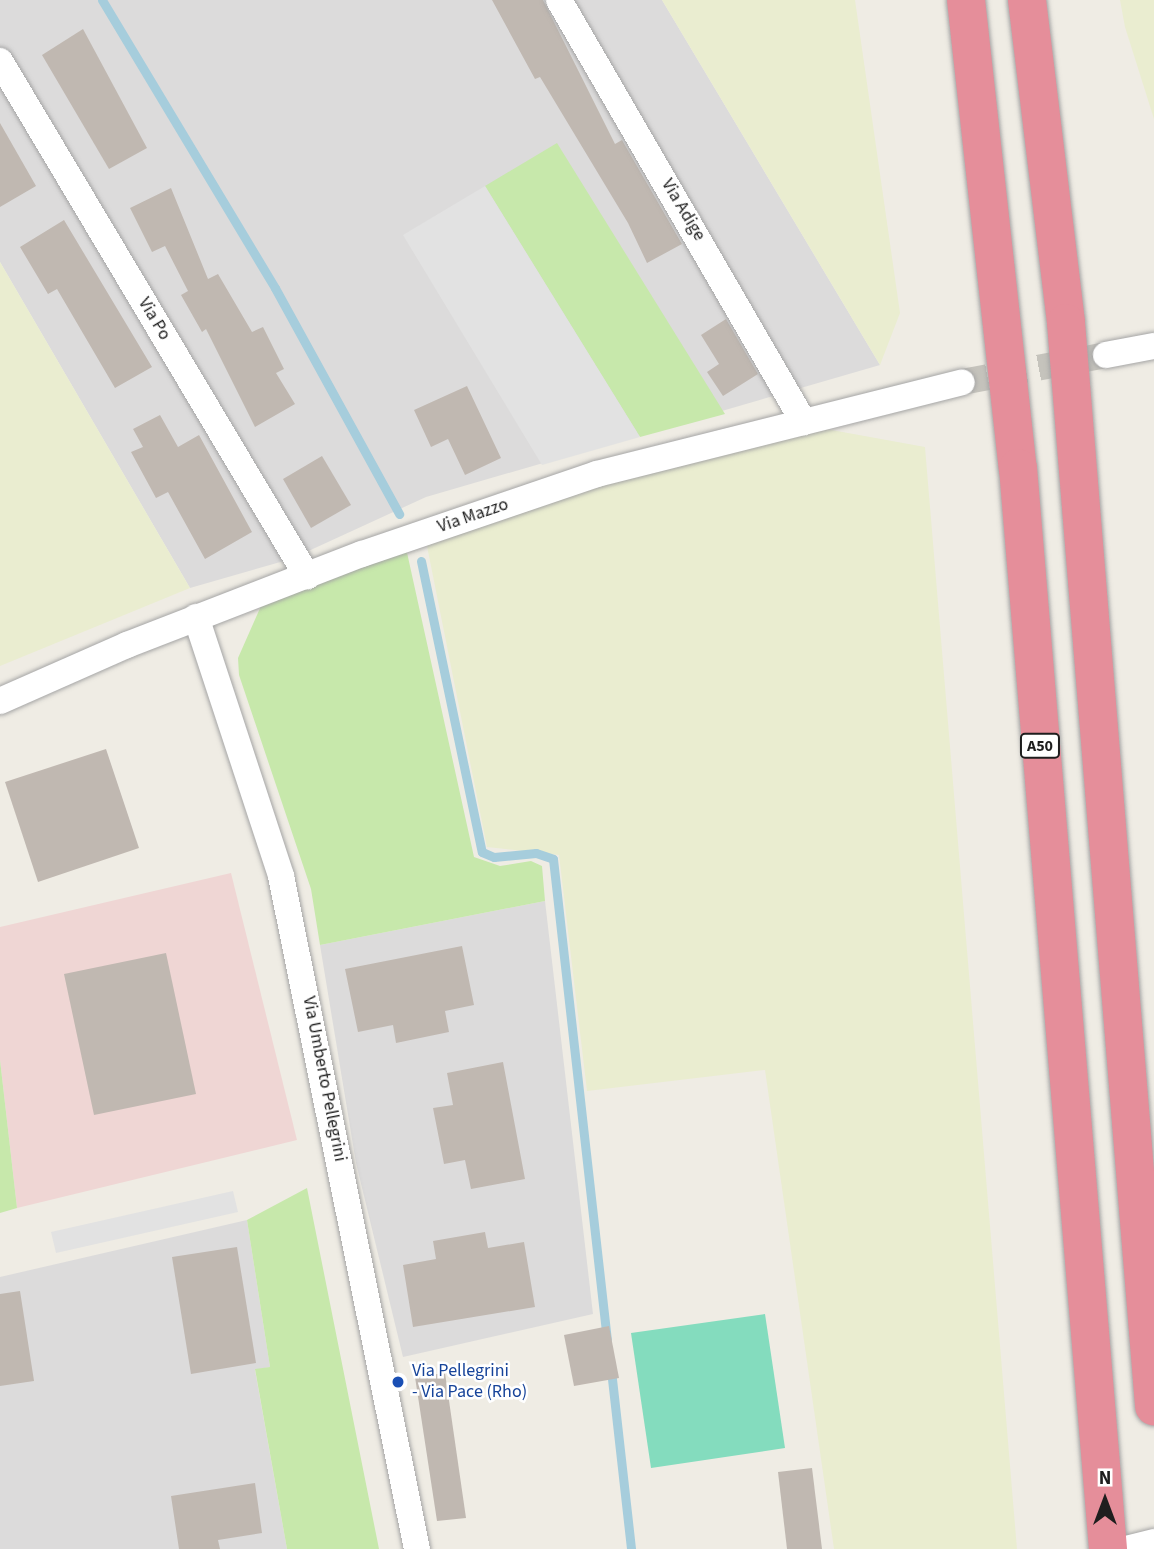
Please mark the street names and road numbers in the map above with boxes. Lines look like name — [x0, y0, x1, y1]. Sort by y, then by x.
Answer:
street label: Via Adige — [656, 175, 710, 245]
street label: Via Po — [133, 294, 175, 344]
street label: Via Mazzo — [435, 494, 511, 538]
road number: A50 — [1019, 734, 1061, 758]
street label: Via Umberto Pellegrini — [297, 995, 351, 1163]

